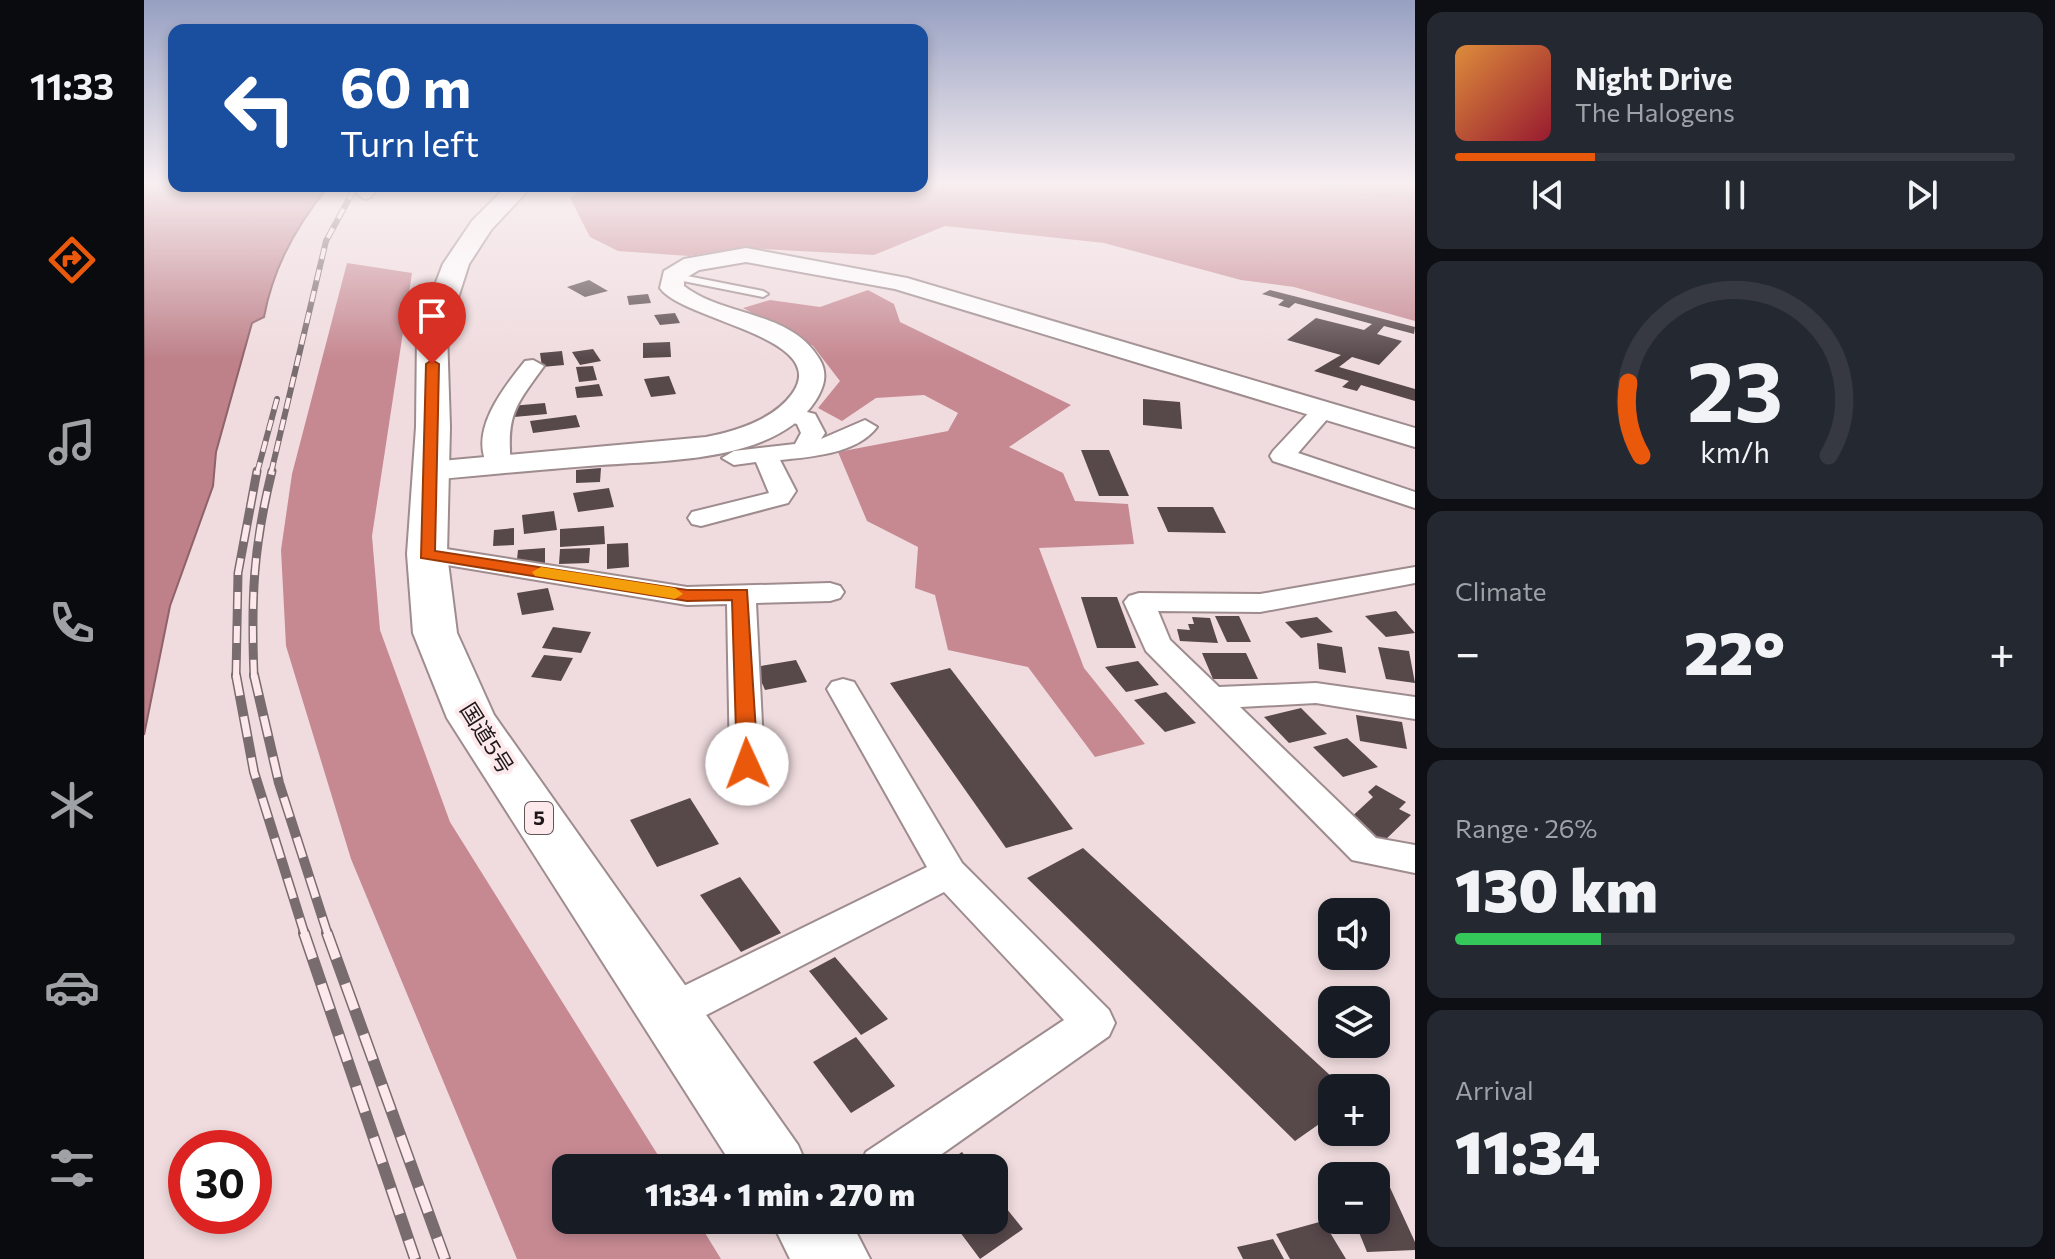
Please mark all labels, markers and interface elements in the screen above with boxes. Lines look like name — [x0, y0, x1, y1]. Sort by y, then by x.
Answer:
text: 60 m — [340, 51, 471, 120]
icon: left — [208, 56, 312, 160]
text: Night Drive — [1575, 59, 1732, 96]
text: 11:33 — [30, 63, 114, 107]
text: The Halogens — [1575, 96, 1735, 127]
text: Turn left — [340, 120, 479, 164]
icon: previous — [1526, 173, 1570, 217]
icon: pause — [1713, 173, 1757, 217]
icon: next — [1900, 173, 1944, 217]
icon: directions — [44, 232, 100, 288]
pin — [398, 282, 466, 364]
icon: arrive — [410, 294, 454, 338]
text: 23 — [1687, 337, 1783, 439]
icon: music — [44, 414, 100, 470]
text: km/h — [1700, 434, 1770, 469]
text: Climate — [1455, 575, 1547, 606]
icon: phone — [44, 595, 100, 651]
text: 22° — [1684, 614, 1785, 687]
text: − — [1455, 624, 1480, 678]
text: + — [1989, 624, 2015, 678]
street label: 国道5号 — [455, 697, 520, 778]
position arrow — [705, 722, 789, 806]
icon: climate — [44, 777, 100, 833]
road number: 5 — [525, 802, 553, 834]
text: Range · 26% — [1455, 812, 1598, 843]
text: 130 km — [1455, 851, 1658, 924]
map controls — [1318, 898, 1390, 1234]
button: sound — [1318, 898, 1390, 970]
icon: car — [44, 959, 100, 1015]
button: layers — [1318, 986, 1390, 1058]
button: + — [1318, 1074, 1390, 1146]
text: Arrival — [1455, 1074, 1534, 1105]
text: 11:34 — [1455, 1113, 1600, 1186]
speed limit sign: 30 — [168, 1130, 272, 1234]
icon: filters — [44, 1140, 100, 1196]
button: − — [1318, 1162, 1390, 1234]
text: 11:34 · 1 min · 270 m — [645, 1175, 915, 1212]

